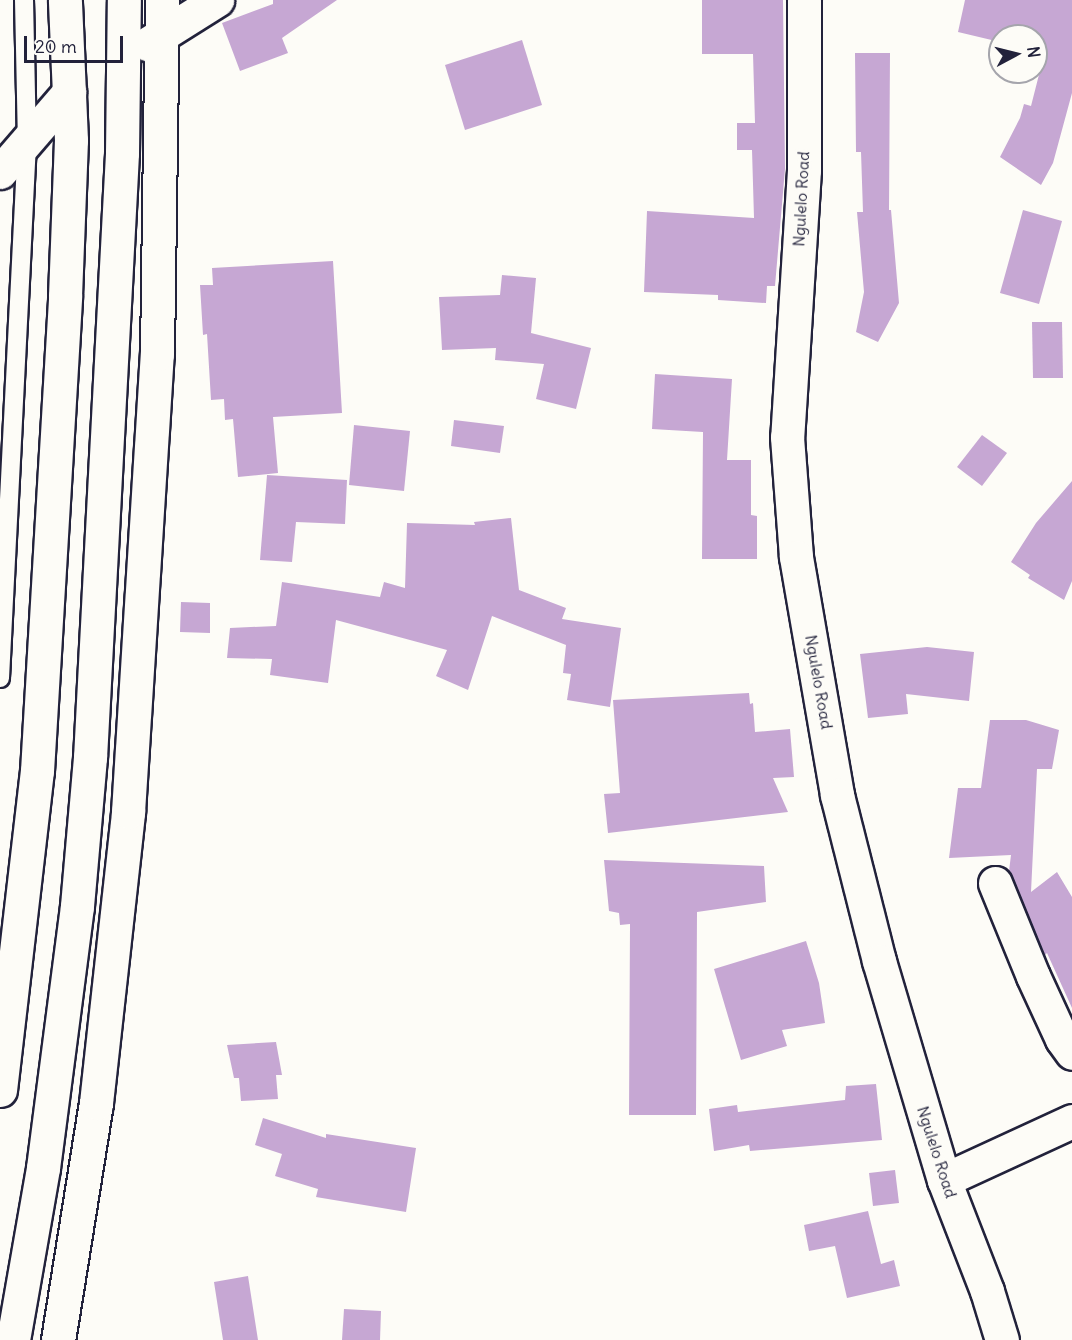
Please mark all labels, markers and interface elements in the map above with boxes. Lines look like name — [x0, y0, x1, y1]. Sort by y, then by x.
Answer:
scale bar — [27, 24, 126, 62]
north arrow — [988, 24, 1048, 84]
text: 20 m — [35, 35, 77, 58]
text: N — [1023, 45, 1044, 59]
street label: Ngulelo Road — [789, 151, 813, 247]
street label: Ngulelo Road — [801, 633, 837, 731]
street label: Ngulelo Road — [913, 1104, 961, 1200]

